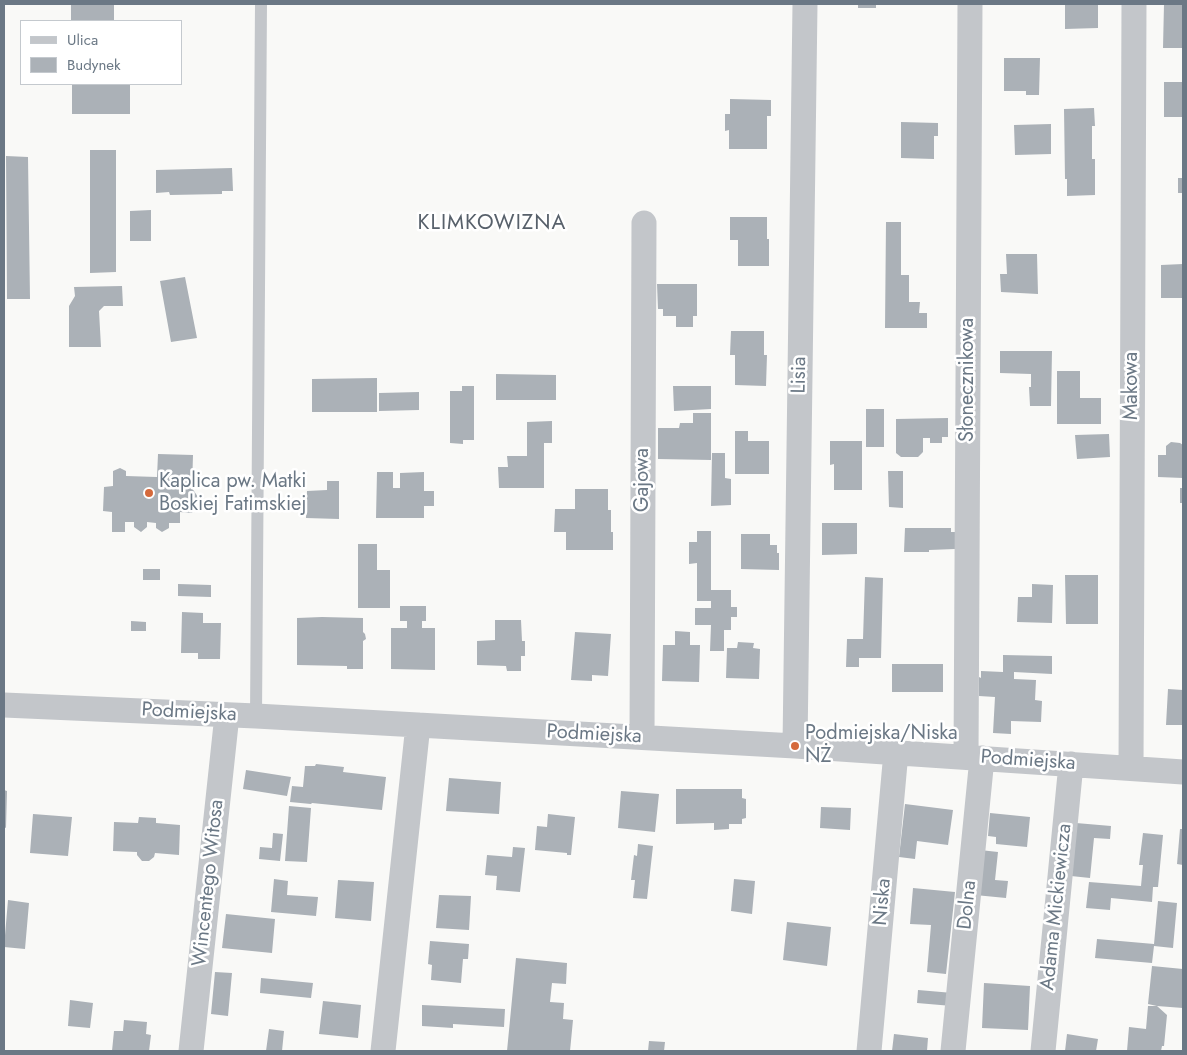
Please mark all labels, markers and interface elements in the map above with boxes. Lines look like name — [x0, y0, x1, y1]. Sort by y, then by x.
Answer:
legend — [20, 20, 182, 85]
text: Ulica — [67, 29, 98, 51]
text: Budynek — [67, 54, 121, 76]
district label: KLIMKOWIZNA — [416, 211, 568, 237]
street label: Słonecznikowa — [956, 318, 980, 442]
street label: Makowa — [1120, 352, 1144, 420]
street label: Lisia — [788, 356, 812, 394]
street label: Gajowa — [631, 448, 655, 512]
place label: Kaplica pw. Matki Boskiej Fatimskiej — [159, 470, 306, 517]
marker: Kaplica pw. Matki Boskiej Fatimskiej — [143, 487, 155, 499]
street label: Podmiejska — [141, 699, 237, 727]
street label: Podmiejska — [546, 721, 642, 749]
place label: Podmiejska/Niska NŻ — [805, 722, 958, 769]
marker: Podmiejska/Niska NŻ — [789, 740, 801, 752]
street label: Podmiejska — [980, 746, 1076, 776]
street label: Wincentego Witosa — [188, 798, 230, 968]
street label: Adama Mickiewicza — [1036, 822, 1078, 992]
street label: Niska — [869, 877, 897, 927]
street label: Dolna — [953, 879, 983, 931]

